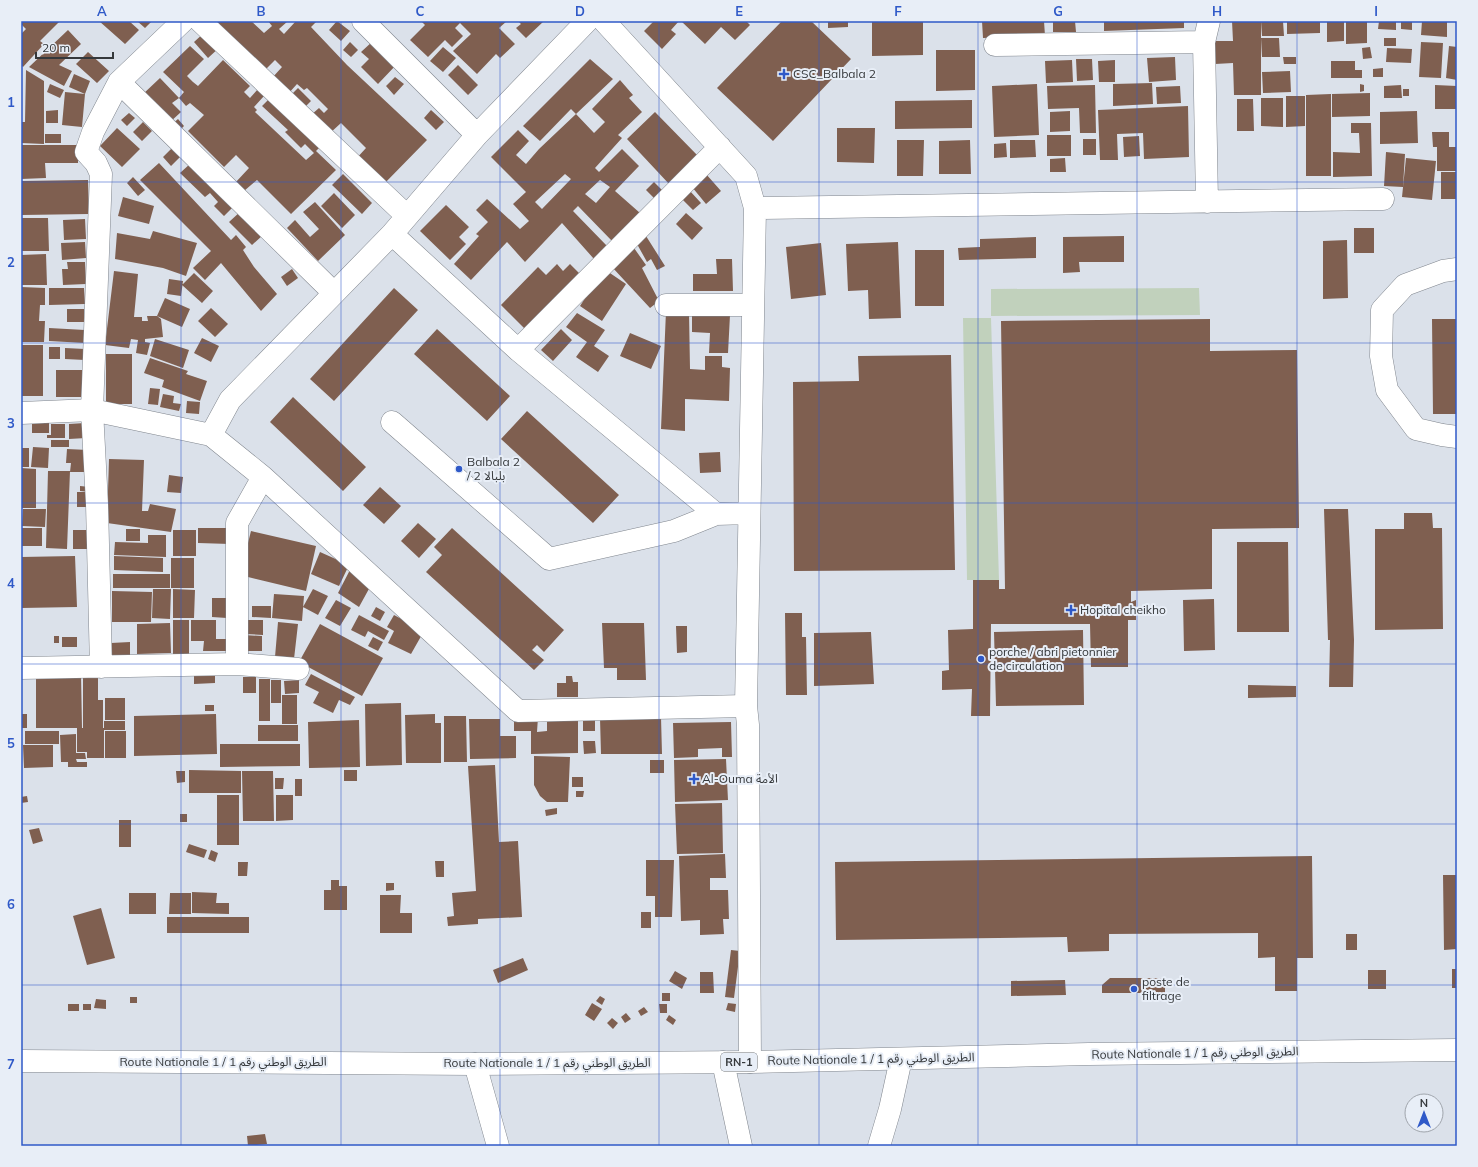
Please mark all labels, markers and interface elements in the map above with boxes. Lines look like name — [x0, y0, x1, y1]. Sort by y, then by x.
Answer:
text: A — [97, 3, 107, 19]
text: B — [257, 3, 266, 19]
text: C — [416, 3, 425, 19]
text: D — [575, 3, 585, 19]
text: E — [735, 3, 743, 19]
text: F — [894, 3, 902, 19]
text: G — [1053, 3, 1063, 19]
text: H — [1212, 3, 1222, 19]
text: I — [1374, 3, 1378, 19]
scale bar — [36, 34, 113, 60]
text: 20 m — [42, 40, 70, 55]
place label: CSC_Balbala 2 — [793, 66, 876, 81]
marker: CSC_Balbala 2 — [778, 68, 790, 80]
text: 1 — [7, 94, 15, 110]
text: 2 — [7, 254, 15, 270]
text: 3 — [7, 415, 15, 431]
place label: Balbala 2 / بلبالا 2 — [466, 454, 520, 483]
marker: Balbala 2 / بلبالا 2 — [454, 464, 464, 474]
text: 4 — [7, 575, 15, 591]
place label: Hopital cheikho — [1080, 602, 1166, 617]
marker: Hopital cheikho — [1065, 604, 1077, 616]
place label: porche / abri pietonnier de circulation — [989, 644, 1117, 673]
marker: porche / abri pietonnier de circulation — [976, 654, 986, 664]
text: 5 — [7, 735, 15, 751]
place label: Al-Ouma الأمة — [702, 771, 778, 786]
marker: Al-Ouma الأمة — [689, 774, 699, 784]
text: 6 — [7, 896, 15, 912]
place label: poste de filtrage — [1142, 974, 1189, 1003]
marker: poste de filtrage — [1129, 984, 1139, 994]
street label: Route Nationale 1 / الطريق الوطني رقم 1 — [1091, 1043, 1299, 1065]
street label: Route Nationale 1 / الطريق الوطني رقم 1 — [767, 1049, 975, 1071]
road number: RN-1 — [721, 1053, 757, 1071]
street label: Route Nationale 1 / الطريق الوطني رقم 1 — [119, 1054, 327, 1072]
street label: Route Nationale 1 / الطريق الوطني رقم 1 — [443, 1055, 651, 1073]
text: 7 — [7, 1056, 15, 1072]
north arrow — [1404, 1093, 1444, 1133]
text: N — [1420, 1096, 1428, 1110]

